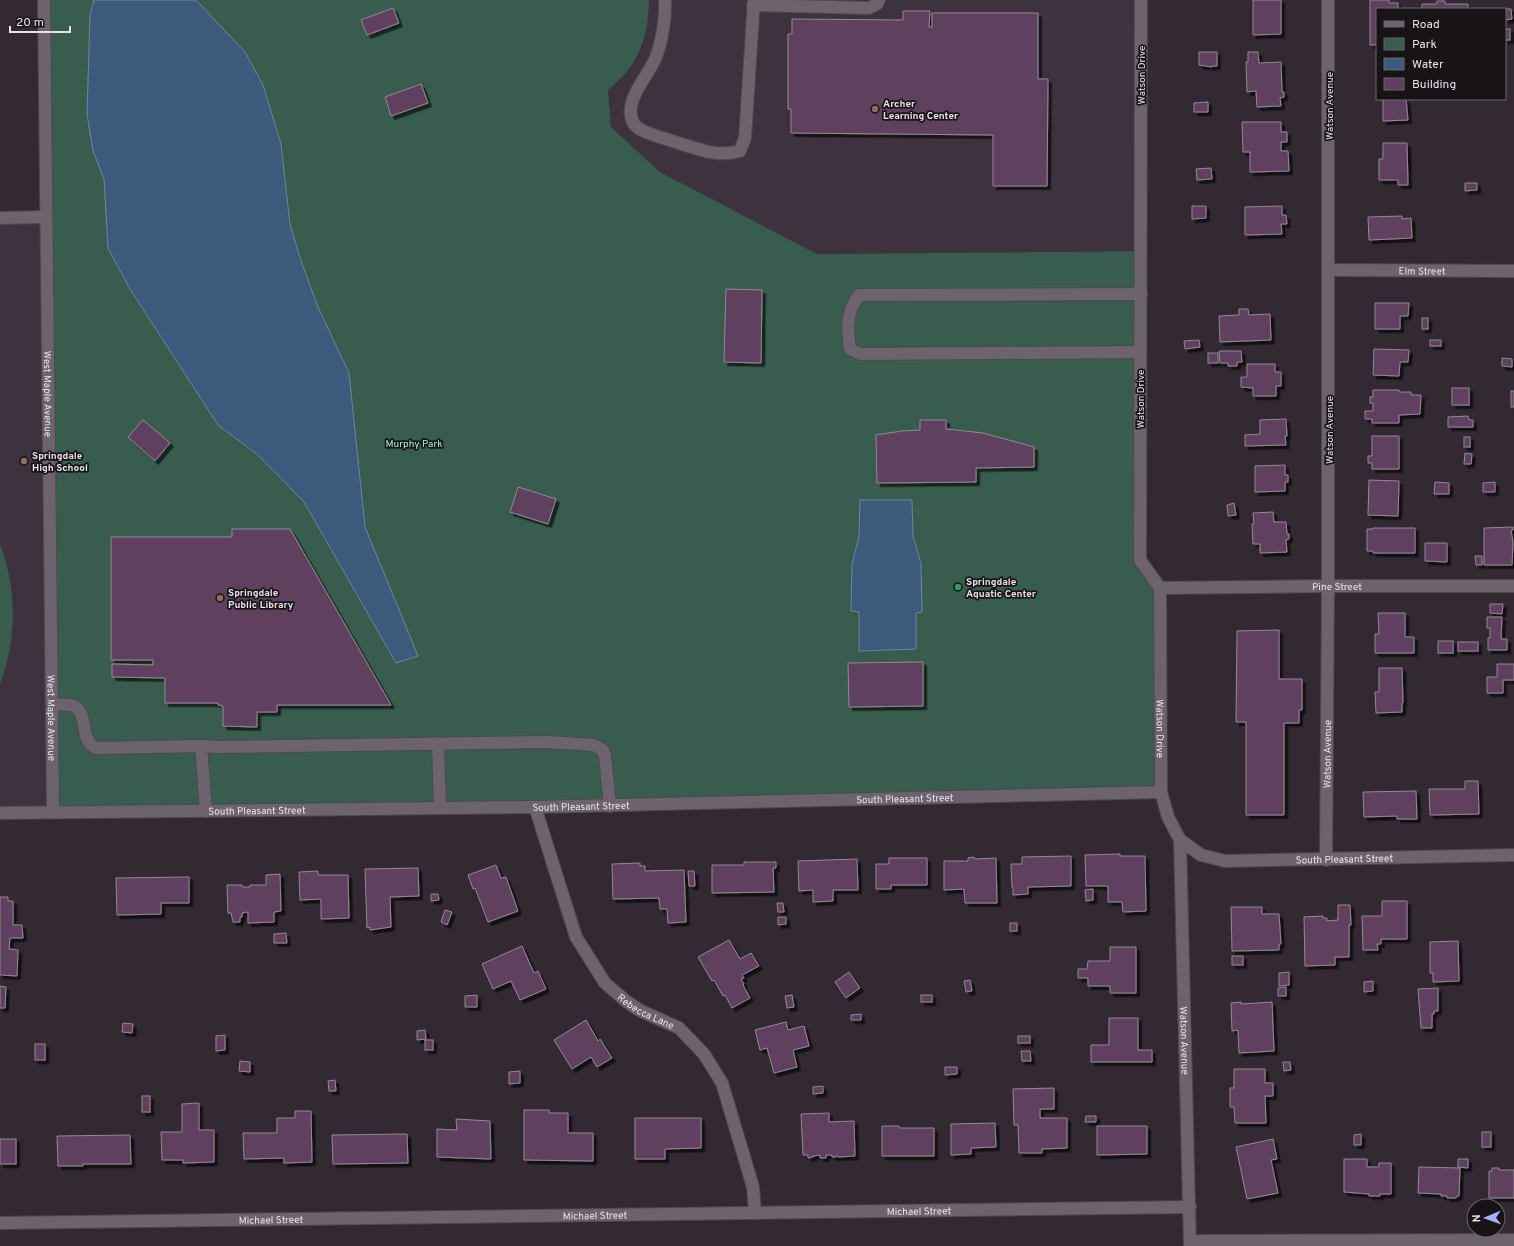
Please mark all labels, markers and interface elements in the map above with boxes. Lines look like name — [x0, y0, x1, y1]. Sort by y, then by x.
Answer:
scale bar — [10, 8, 70, 34]
legend — [1376, 8, 1506, 100]
text: 20 m — [16, 15, 44, 31]
text: Road — [1412, 17, 1440, 33]
text: Park — [1412, 37, 1437, 53]
street label: Watson Drive — [1136, 46, 1149, 104]
text: Water — [1412, 57, 1444, 73]
street label: Watson Avenue — [1324, 72, 1337, 140]
text: Building — [1412, 77, 1456, 93]
place label: Archer Learning Center — [883, 98, 959, 123]
marker: Archer Learning Center — [870, 104, 880, 114]
street label: Elm Street — [1398, 265, 1446, 279]
street label: West Maple Avenue — [40, 351, 54, 437]
street label: Watson Drive — [1135, 370, 1148, 428]
street label: Watson Avenue — [1324, 396, 1337, 464]
park label: Murphy Park — [385, 438, 443, 451]
place label: Springdale High School — [32, 450, 88, 475]
marker: Springdale High School — [19, 456, 29, 466]
place label: Springdale Aquatic Center — [966, 576, 1037, 601]
street label: Pine Street — [1312, 581, 1362, 594]
marker: Springdale Aquatic Center — [953, 582, 963, 592]
place label: Springdale Public Library — [228, 587, 294, 612]
marker: Springdale Public Library — [215, 593, 225, 603]
street label: West Maple Avenue — [43, 675, 57, 761]
street label: Watson Drive — [1153, 699, 1166, 758]
street label: Watson Avenue — [1322, 720, 1335, 788]
street label: South Pleasant Street — [856, 792, 954, 807]
street label: South Pleasant Street — [532, 800, 630, 815]
street label: South Pleasant Street — [208, 805, 306, 819]
street label: South Pleasant Street — [1296, 853, 1393, 868]
street label: Rebecca Lane — [614, 991, 676, 1033]
street label: Watson Avenue — [1176, 1006, 1191, 1075]
north arrow — [1466, 1198, 1506, 1238]
street label: Michael Street — [887, 1205, 952, 1219]
street label: Michael Street — [563, 1210, 628, 1223]
street label: Michael Street — [239, 1214, 304, 1228]
text: N — [1470, 1214, 1484, 1223]

